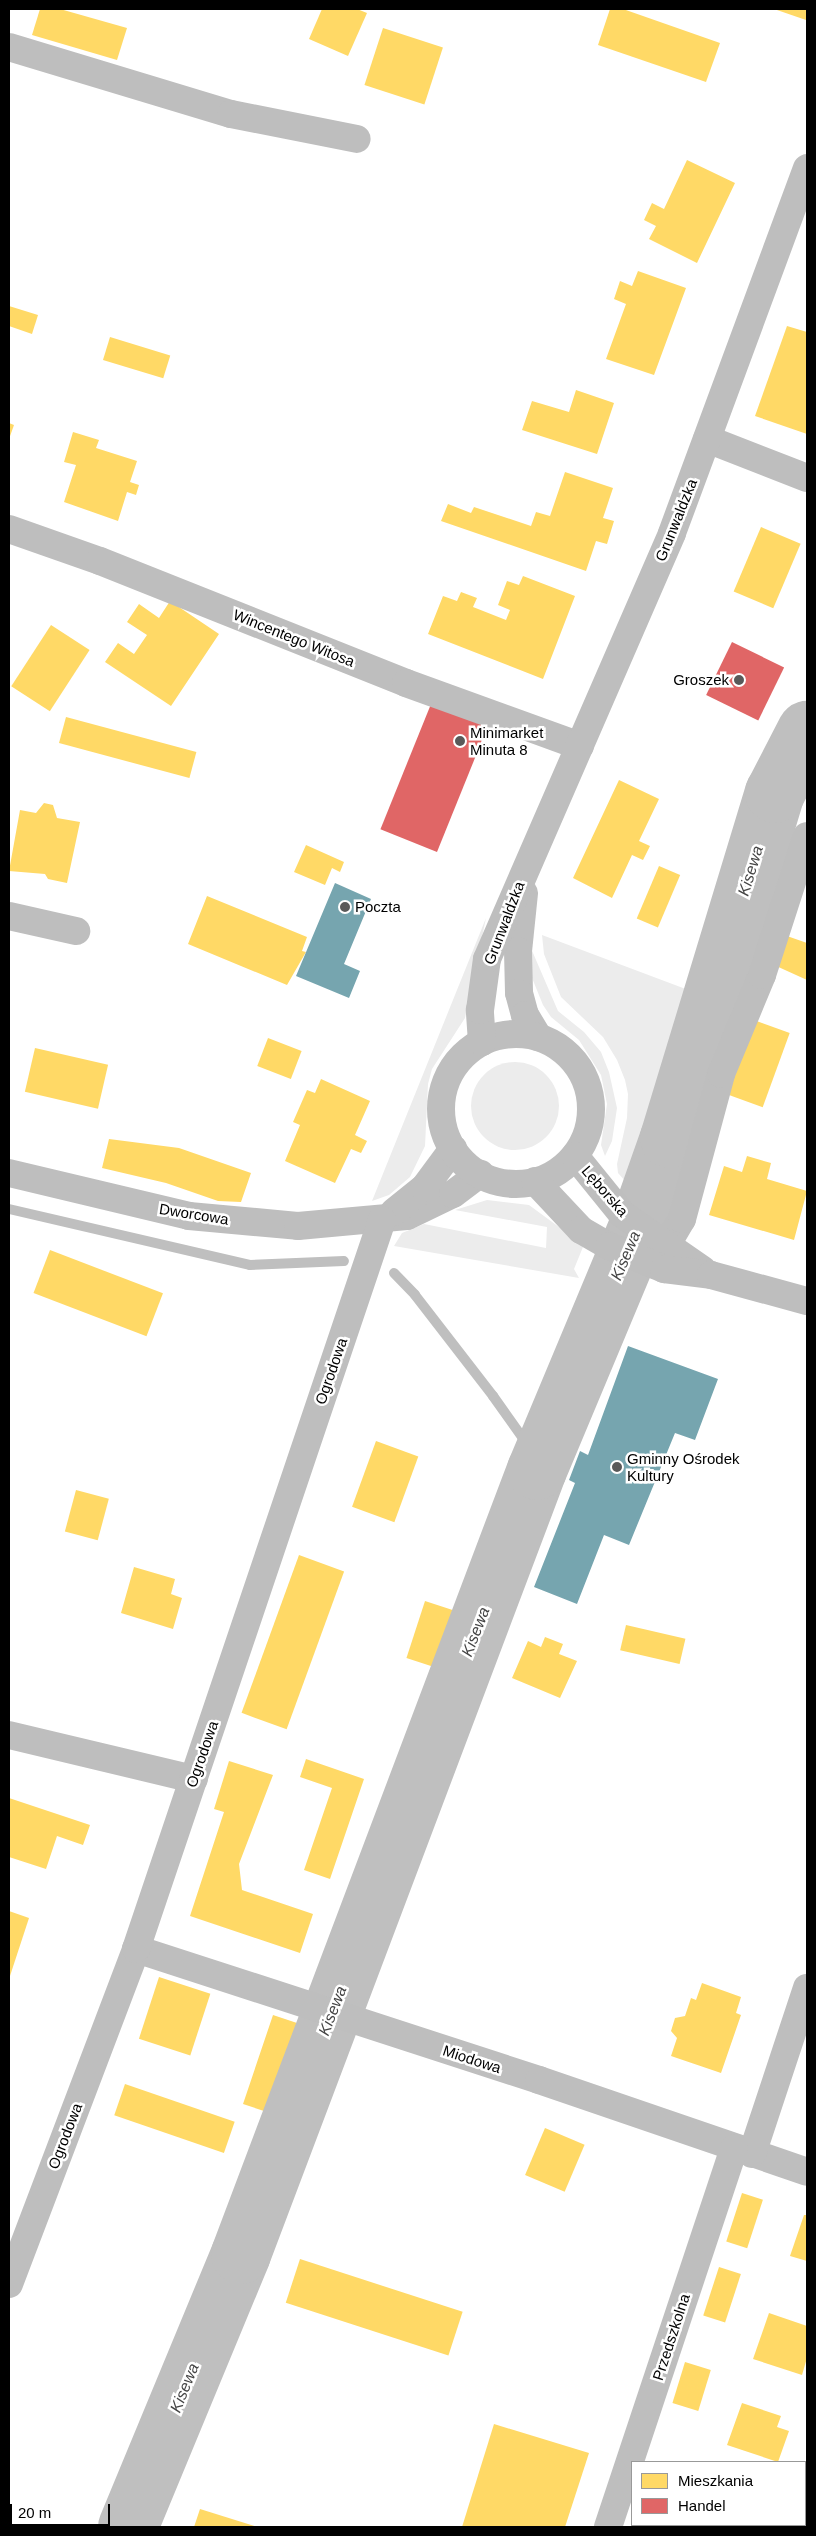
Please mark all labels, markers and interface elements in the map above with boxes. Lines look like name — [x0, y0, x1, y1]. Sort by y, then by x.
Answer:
street label: Grunwaldzka — [651, 476, 701, 564]
street label: Wincentego Witosa — [231, 605, 357, 671]
place label: Groszek — [673, 671, 729, 689]
marker: Groszek — [733, 674, 745, 686]
place label: Minimarket Minuta 8 — [470, 723, 543, 758]
marker: Minimarket Minuta 8 — [454, 735, 466, 747]
water label: Kisewa — [734, 844, 768, 898]
street label: Grunwaldzka — [480, 879, 528, 967]
place label: Poczta — [355, 898, 401, 916]
marker: Poczta — [339, 901, 351, 913]
street label: Lęborska — [578, 1162, 632, 1220]
street label: Dworcowa — [158, 1200, 230, 1228]
water label: Kisewa — [607, 1229, 645, 1283]
street label: Ogrodowa — [311, 1335, 351, 1407]
place label: Gminny Ośrodek Kultury — [627, 1449, 740, 1484]
marker: Gminny Ośrodek Kultury — [611, 1461, 623, 1473]
water label: Kisewa — [458, 1604, 494, 1660]
street label: Ogrodowa — [182, 1718, 222, 1790]
water label: Kisewa — [315, 1983, 351, 2039]
street label: Miodowa — [441, 2041, 503, 2077]
street label: Ogrodowa — [44, 2100, 86, 2172]
street label: Przedszkolna — [649, 2291, 693, 2383]
water label: Kisewa — [166, 2360, 204, 2416]
legend — [631, 2461, 806, 2526]
text: Mieszkania — [678, 2472, 753, 2489]
scale bar — [12, 2494, 112, 2526]
text: Handel — [678, 2497, 726, 2514]
text: 20 m — [18, 2504, 51, 2521]

